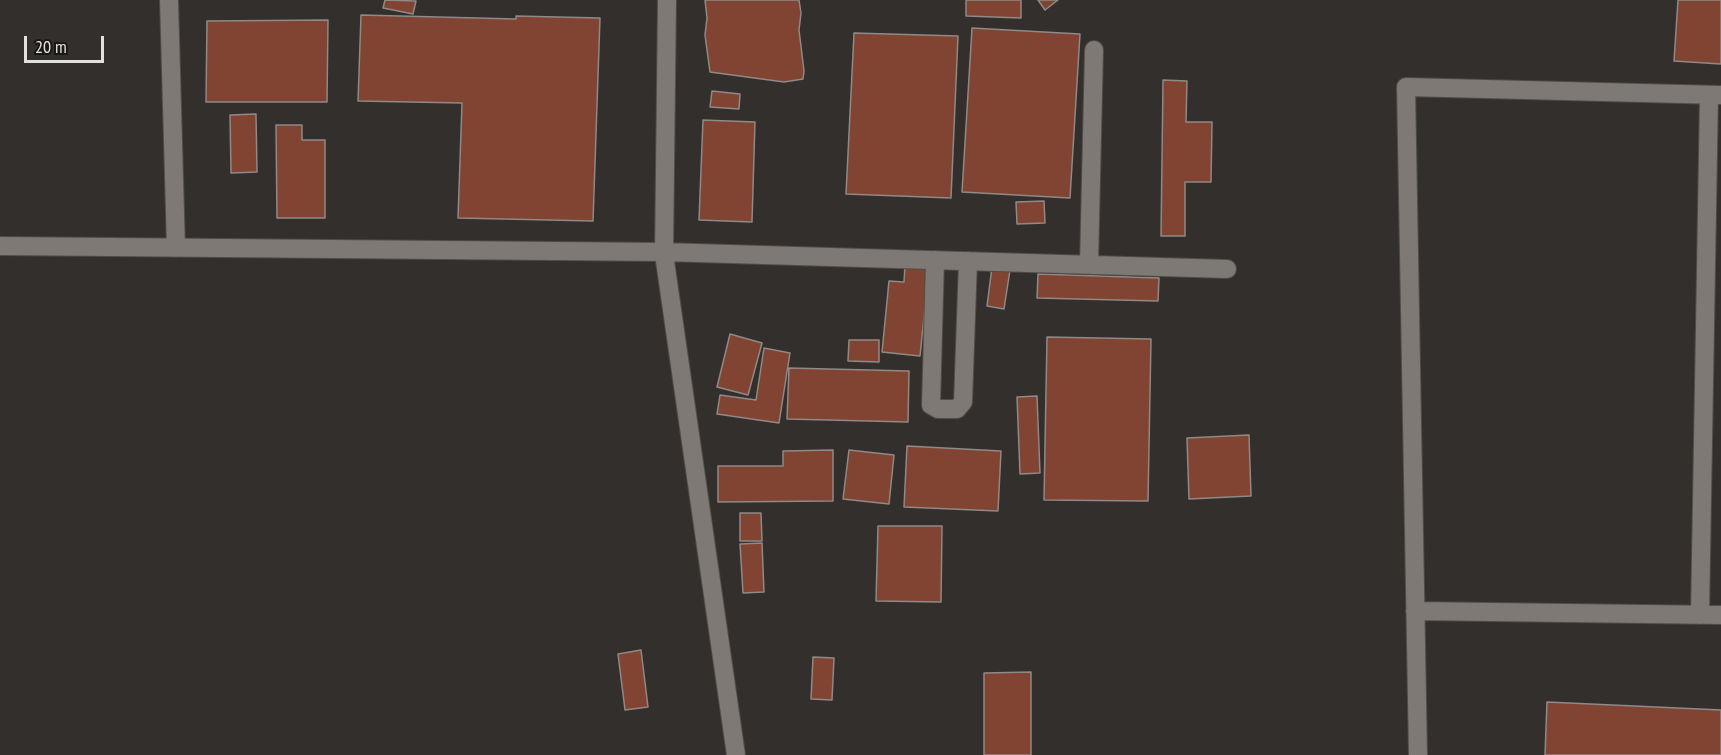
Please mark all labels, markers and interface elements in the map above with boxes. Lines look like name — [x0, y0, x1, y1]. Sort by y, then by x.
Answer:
scale bar — [27, 24, 106, 62]
text: 20 m — [35, 35, 67, 58]

